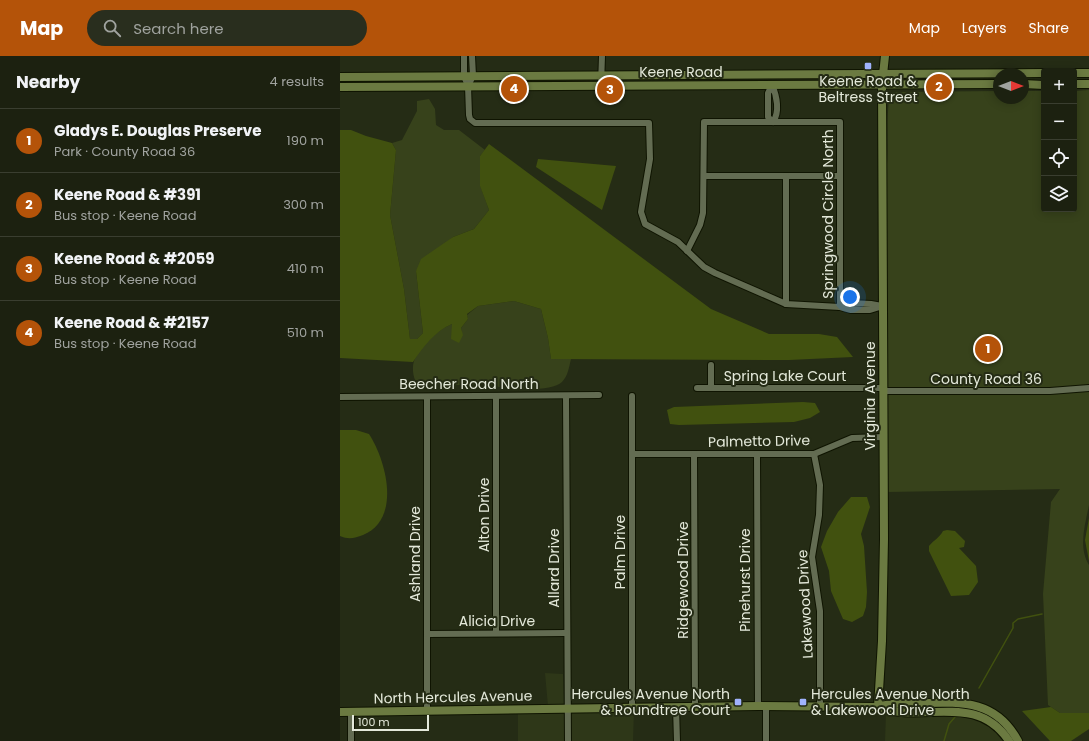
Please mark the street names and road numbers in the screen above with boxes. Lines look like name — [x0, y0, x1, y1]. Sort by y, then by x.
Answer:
street label: Keene Road — [639, 62, 723, 82]
street label: Springwood Circle North — [818, 129, 838, 299]
street label: Virginia Avenue — [860, 341, 880, 451]
street label: Spring Lake Court — [724, 366, 846, 386]
street label: County Road 36 — [930, 369, 1042, 389]
street label: Beecher Road North — [399, 374, 539, 394]
street label: Palmetto Drive — [708, 430, 811, 452]
street label: Alton Drive — [474, 477, 494, 552]
street label: Ashland Drive — [405, 506, 425, 602]
street label: Palm Drive — [610, 515, 630, 589]
street label: Ridgewood Drive — [673, 521, 693, 639]
street label: Allard Drive — [544, 528, 564, 608]
street label: Pinehurst Drive — [735, 528, 755, 632]
street label: Lakewood Drive — [792, 549, 818, 659]
street label: Alicia Drive — [459, 611, 536, 631]
street label: North Hercules Avenue — [374, 686, 533, 708]

